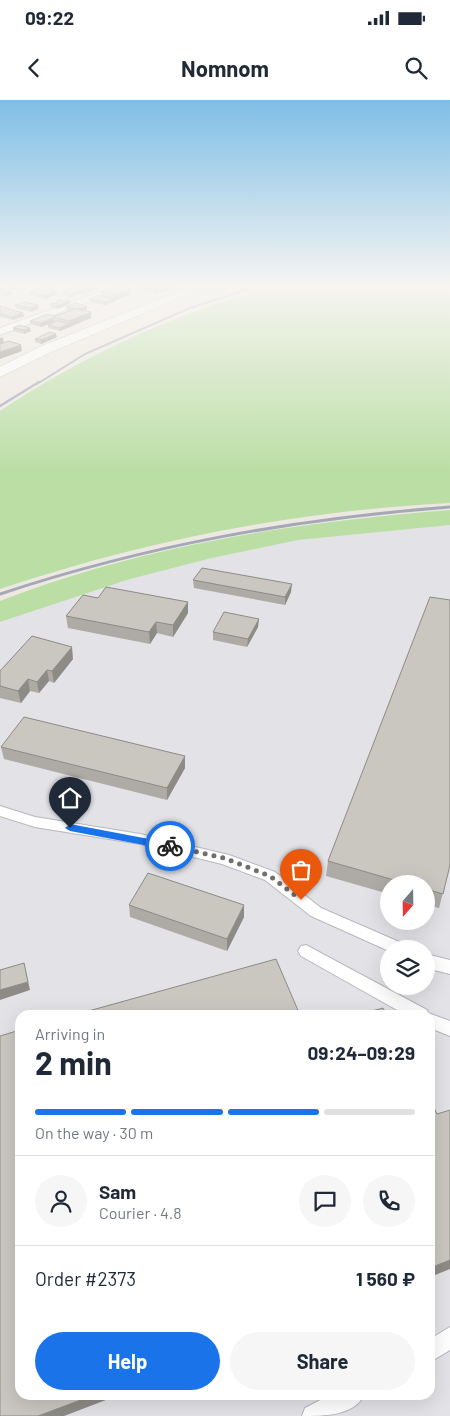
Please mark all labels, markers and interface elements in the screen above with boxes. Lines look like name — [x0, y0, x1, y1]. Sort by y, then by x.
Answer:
text: 09:22 — [25, 6, 74, 29]
icon: back — [20, 54, 48, 82]
icon: search — [402, 54, 430, 82]
text: Nomnom — [181, 55, 269, 81]
pin — [49, 777, 91, 828]
icon: home — [56, 784, 84, 812]
courier — [145, 821, 195, 871]
icon: bike — [156, 832, 184, 860]
pin — [280, 849, 322, 900]
icon: bag — [287, 856, 315, 884]
north arrow — [380, 875, 435, 930]
map controls — [380, 875, 435, 995]
button: layers — [380, 940, 435, 995]
text: Arriving in — [35, 1024, 105, 1043]
text: 09:24–09:29 — [307, 1041, 415, 1064]
text: 2 min — [35, 1043, 112, 1081]
text: On the way · 30 m — [35, 1123, 153, 1142]
button: person — [35, 1175, 87, 1227]
button: chat — [299, 1175, 351, 1227]
button: phone — [363, 1175, 415, 1227]
text: Sam — [99, 1180, 136, 1203]
text: Courier · 4.8 — [99, 1203, 182, 1222]
text: Order #2373 — [35, 1267, 136, 1290]
text: 1 560 ₽ — [356, 1267, 415, 1290]
button: Help — [35, 1332, 220, 1390]
button: Share — [230, 1332, 415, 1390]

